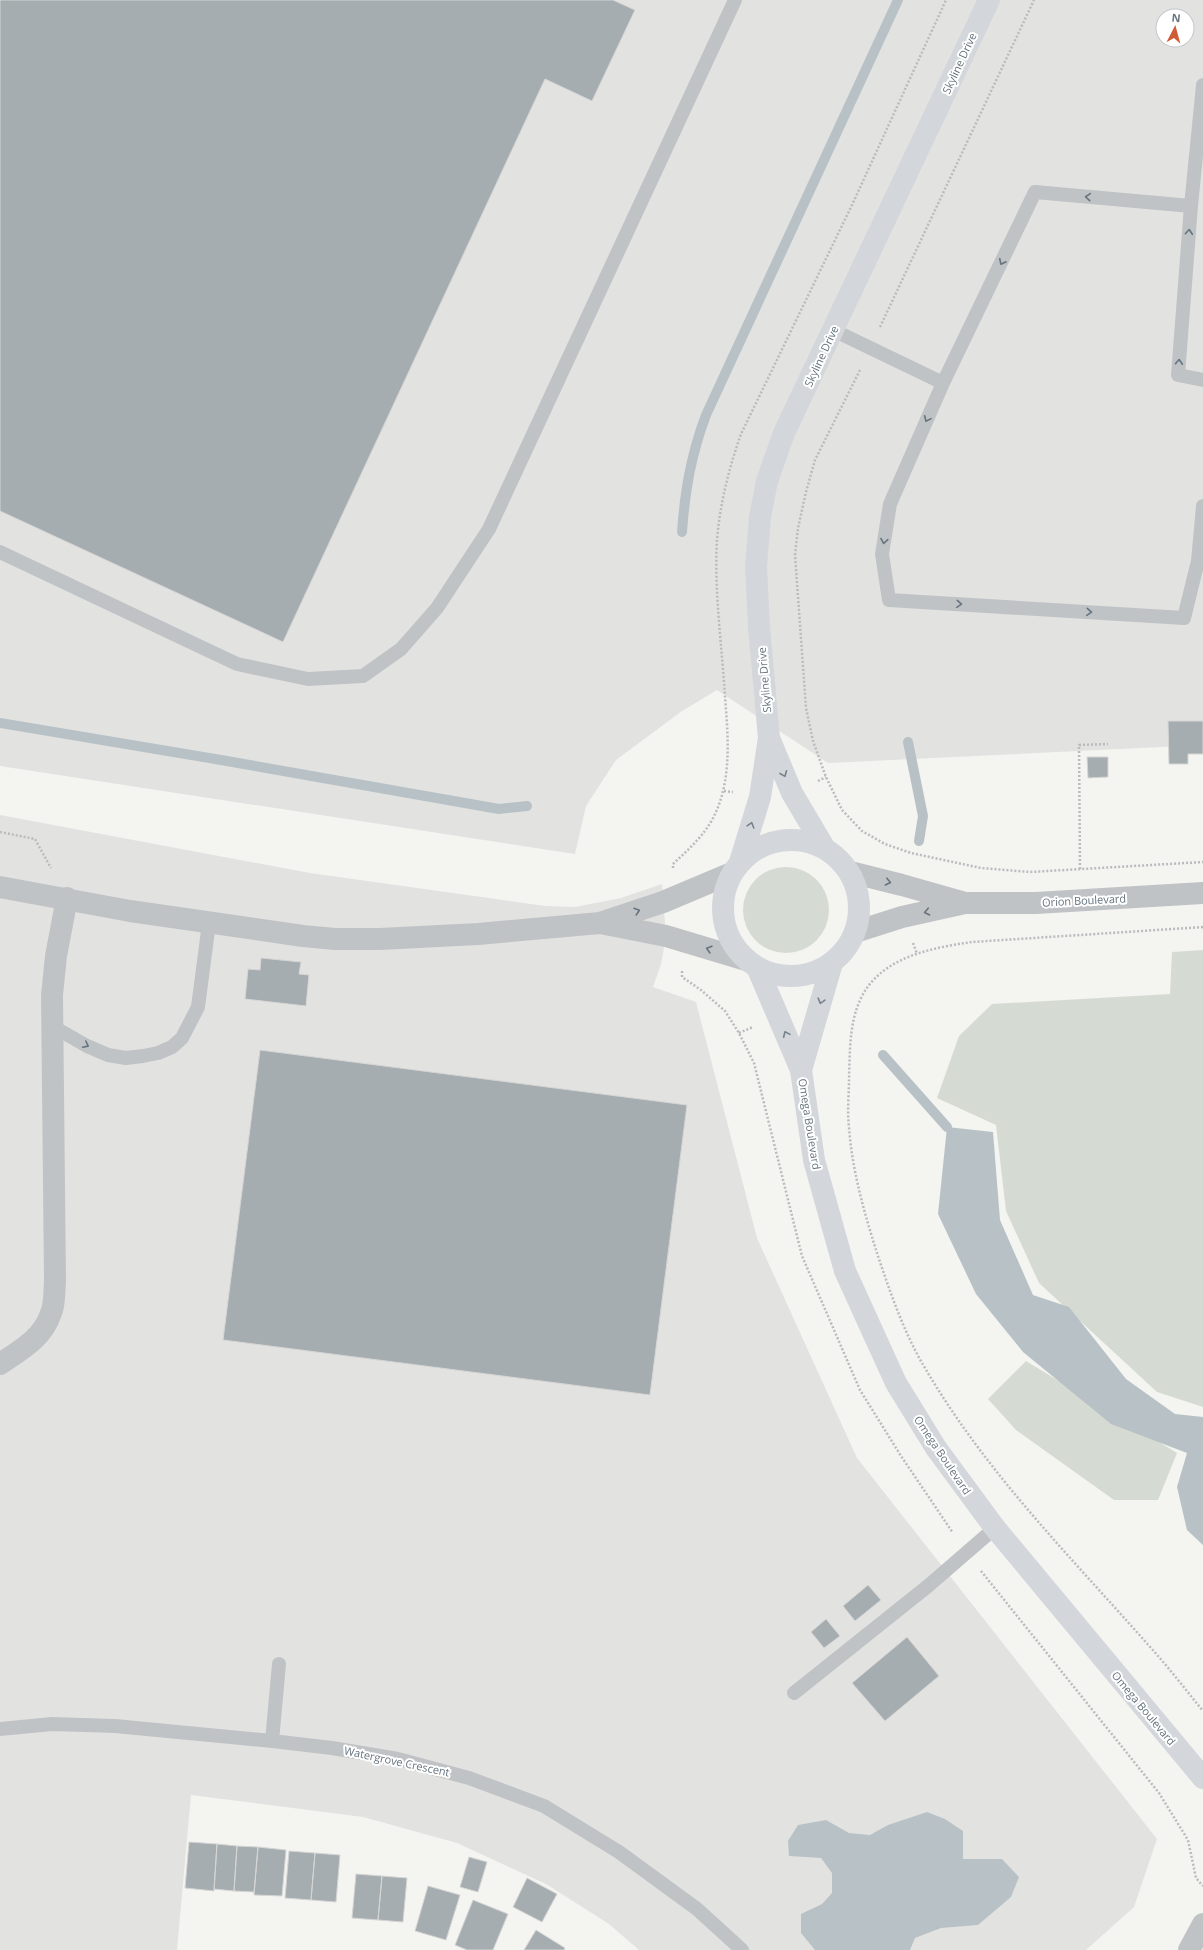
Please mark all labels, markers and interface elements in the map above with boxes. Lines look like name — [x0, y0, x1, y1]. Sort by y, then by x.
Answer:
north arrow — [1155, 8, 1195, 48]
text: N — [1171, 10, 1181, 25]
street label: Skyline Drive — [938, 30, 980, 96]
one-way arrow — [1085, 193, 1091, 202]
one-way arrow — [1185, 229, 1194, 235]
one-way arrow — [1000, 258, 1007, 265]
street label: Skyline Drive — [800, 323, 842, 389]
one-way arrow — [1174, 359, 1183, 365]
one-way arrow — [924, 414, 932, 422]
one-way arrow — [881, 538, 889, 544]
one-way arrow — [956, 600, 962, 609]
one-way arrow — [1086, 608, 1092, 617]
street label: Skyline Drive — [754, 647, 774, 713]
one-way arrow — [779, 769, 787, 777]
one-way arrow — [746, 821, 755, 828]
one-way arrow — [885, 877, 891, 885]
street label: Orion Boulevard — [1042, 890, 1126, 910]
one-way arrow — [633, 907, 640, 915]
one-way arrow — [924, 907, 931, 915]
one-way arrow — [706, 945, 713, 954]
one-way arrow — [817, 997, 826, 1004]
one-way arrow — [782, 1030, 790, 1037]
one-way arrow — [82, 1040, 89, 1048]
street label: Omega Boulevard — [795, 1077, 825, 1171]
street label: Omega Boulevard — [911, 1413, 975, 1497]
street label: Omega Boulevard — [1109, 1668, 1179, 1748]
street label: Watergrove Crescent — [343, 1742, 451, 1780]

